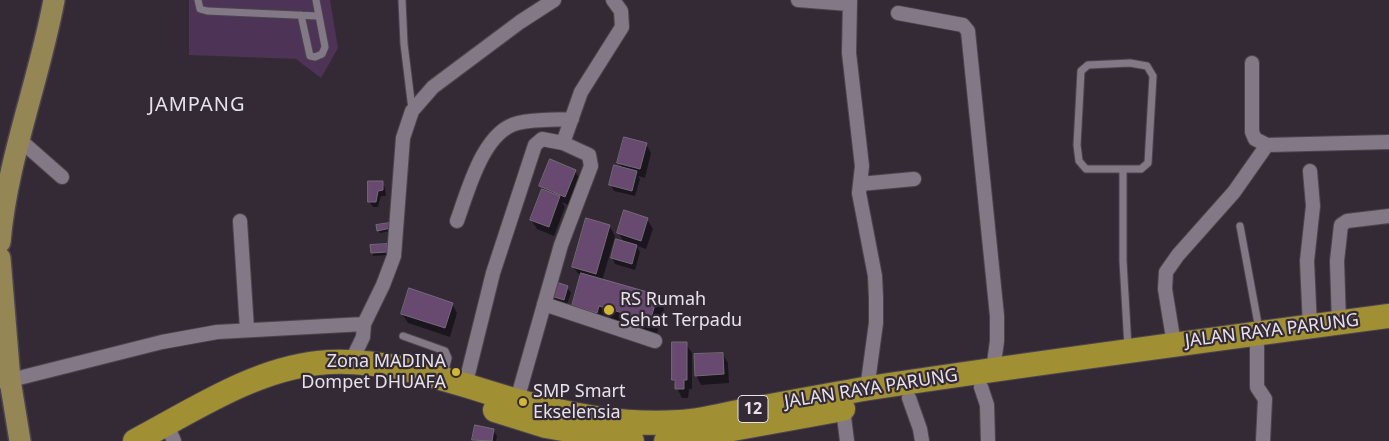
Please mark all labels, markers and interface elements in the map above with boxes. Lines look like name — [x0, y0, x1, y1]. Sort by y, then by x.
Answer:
district label: JAMPANG — [148, 93, 246, 117]
place label: RS Rumah Sehat Terpadu — [620, 289, 742, 332]
marker: RS Rumah Sehat Terpadu — [602, 303, 616, 317]
street label: JALAN RAYA PARUNG — [1184, 310, 1360, 352]
place label: Zona MADINA Dompet DHUAFA — [301, 351, 446, 394]
street label: JALAN RAYA PARUNG — [783, 365, 959, 413]
marker: Zona MADINA Dompet DHUAFA — [450, 366, 462, 378]
place label: SMP Smart Ekselensia — [533, 381, 626, 424]
marker: SMP Smart Ekselensia — [517, 396, 529, 408]
road number: 12 — [738, 396, 768, 422]

